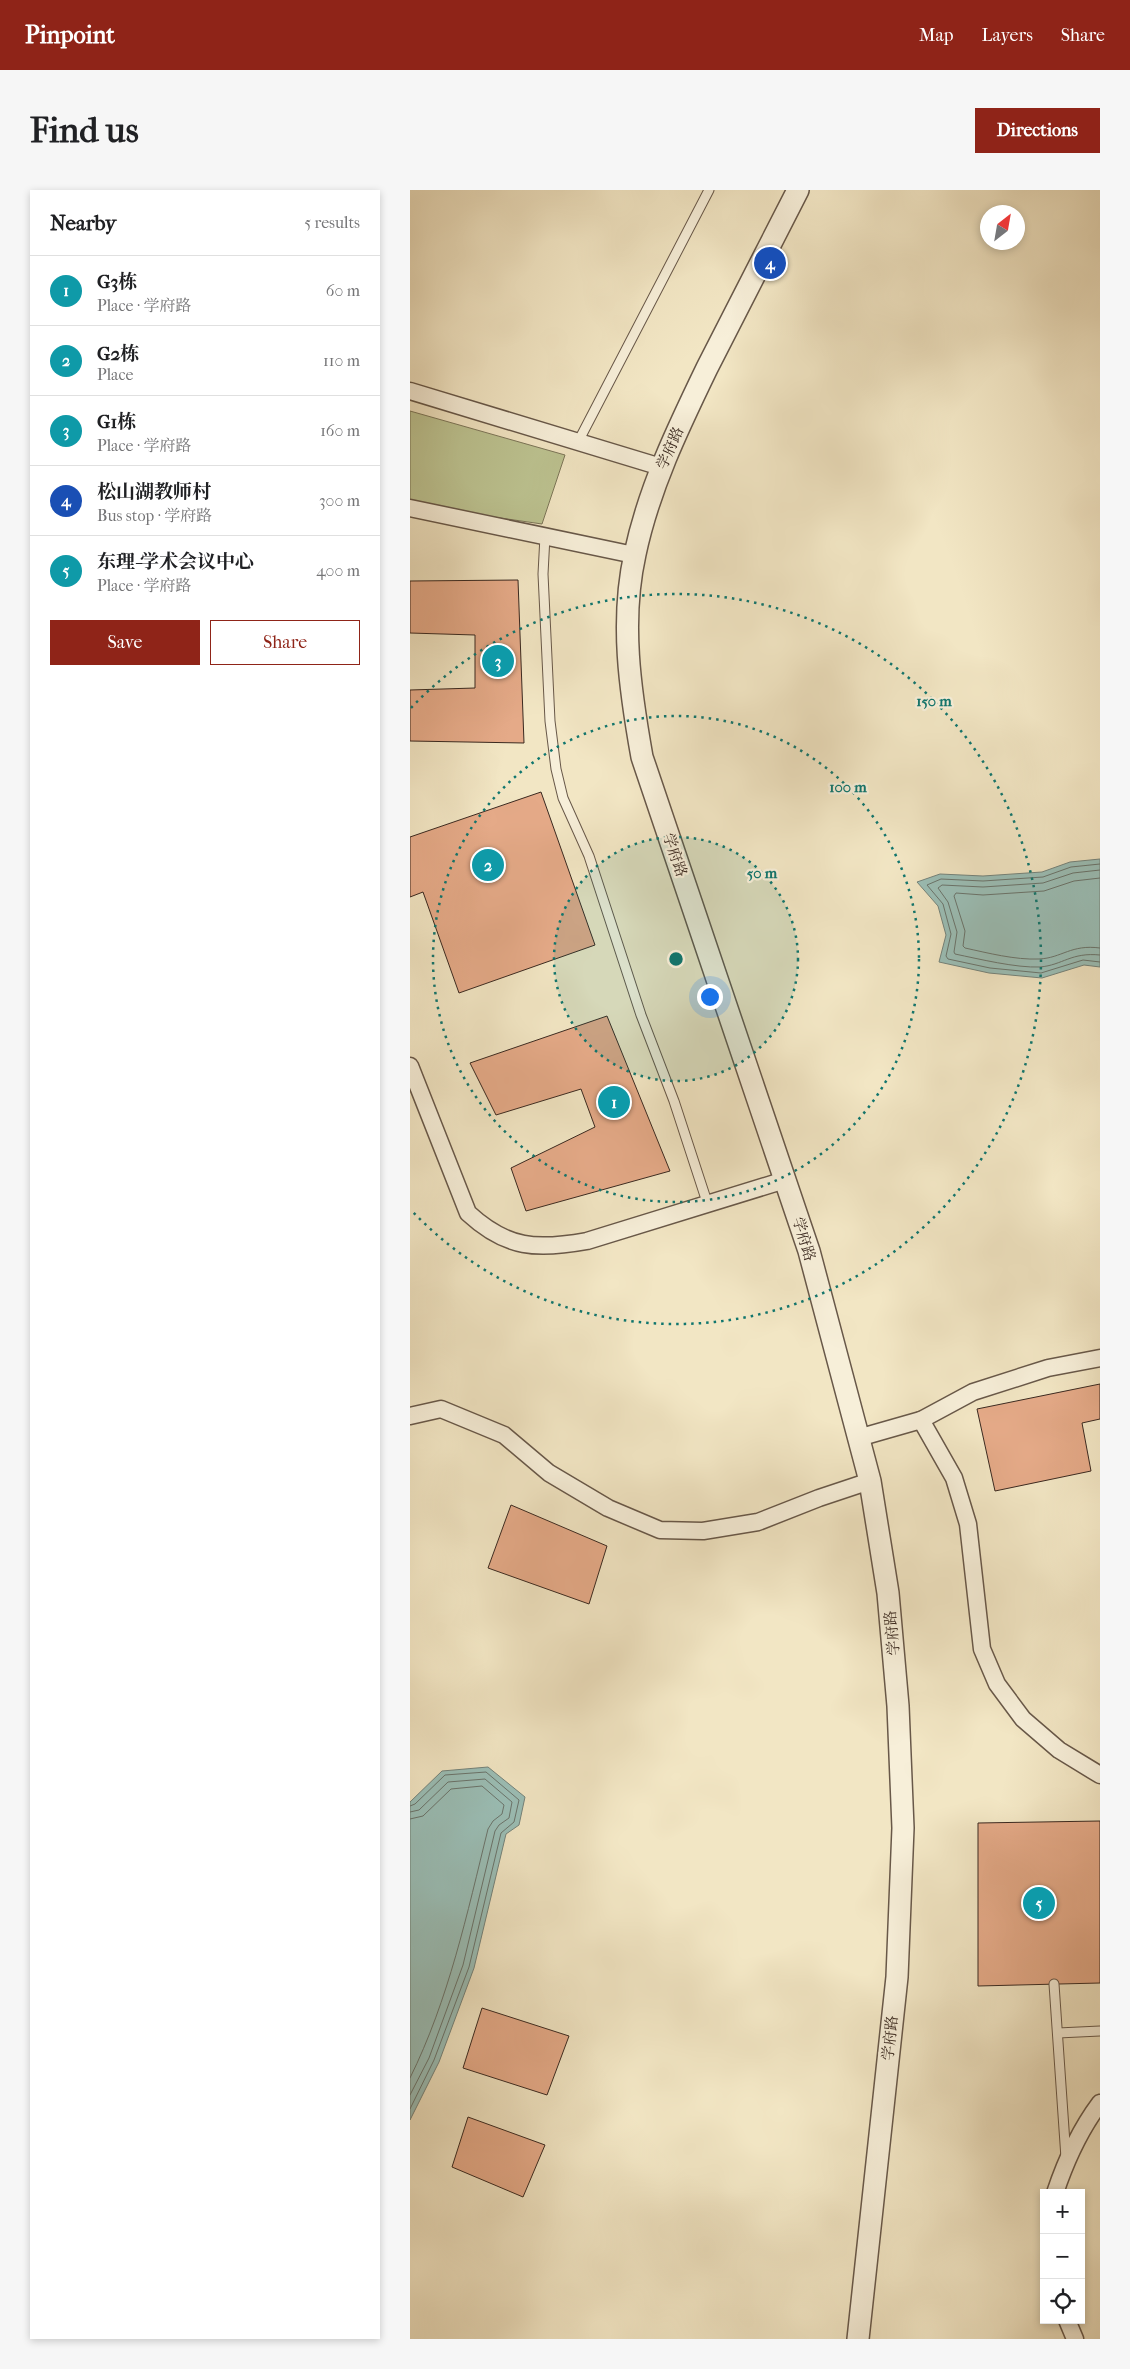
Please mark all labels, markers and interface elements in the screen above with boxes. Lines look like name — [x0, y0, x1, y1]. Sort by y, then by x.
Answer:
text: Pinpoint — [25, 21, 115, 49]
text: Map — [919, 25, 953, 46]
text: Layers — [981, 25, 1033, 46]
text: Share — [1061, 25, 1105, 46]
button: Directions — [975, 108, 1100, 153]
text: Find us — [30, 110, 139, 151]
north arrow — [980, 205, 1025, 250]
text: Nearby — [50, 211, 116, 235]
text: 5 results — [304, 213, 360, 232]
pin: 4 — [754, 244, 786, 282]
text: G3栋 — [97, 271, 137, 293]
text: 1 — [63, 281, 69, 300]
text: 60 m — [326, 281, 360, 300]
text: Place · 学府路 — [97, 296, 192, 315]
text: G2栋 — [97, 343, 139, 365]
text: 2 — [62, 351, 70, 370]
text: 110 m — [323, 351, 360, 370]
text: Place — [97, 365, 133, 384]
text: G1栋 — [97, 411, 136, 433]
text: 3 — [63, 421, 69, 440]
text: 160 m — [320, 421, 360, 440]
street label: 学府路 — [653, 424, 687, 472]
text: Place · 学府路 — [97, 436, 192, 455]
text: 松山湖教师村 — [97, 481, 211, 503]
text: 4 — [61, 491, 71, 510]
text: 300 m — [319, 491, 360, 510]
text: Bus stop · 学府路 — [97, 506, 212, 525]
text: 东理-学术会议中心 — [97, 551, 254, 573]
text: 5 — [63, 561, 69, 580]
text: 400 m — [316, 561, 360, 580]
text: Place · 学府路 — [97, 576, 192, 595]
button: Save — [50, 620, 200, 665]
button: Share — [210, 620, 360, 665]
pin: 3 — [482, 642, 514, 680]
text: 150 m — [916, 692, 952, 710]
text: 100 m — [829, 778, 867, 796]
street label: 学府路 — [659, 831, 691, 879]
pin: 2 — [472, 846, 504, 884]
text: 50 m — [747, 864, 778, 882]
centre of rings — [667, 950, 685, 968]
your location — [697, 984, 723, 1010]
pin: 1 — [598, 1083, 630, 1121]
street label: 学府路 — [789, 1215, 819, 1263]
street label: 学府路 — [881, 1610, 903, 1656]
pin: 5 — [1023, 1884, 1055, 1922]
street label: 学府路 — [879, 2015, 901, 2061]
map controls — [1040, 2189, 1085, 2324]
button: + — [1040, 2189, 1085, 2234]
button: − — [1040, 2234, 1085, 2279]
button: locate — [1040, 2279, 1085, 2324]

